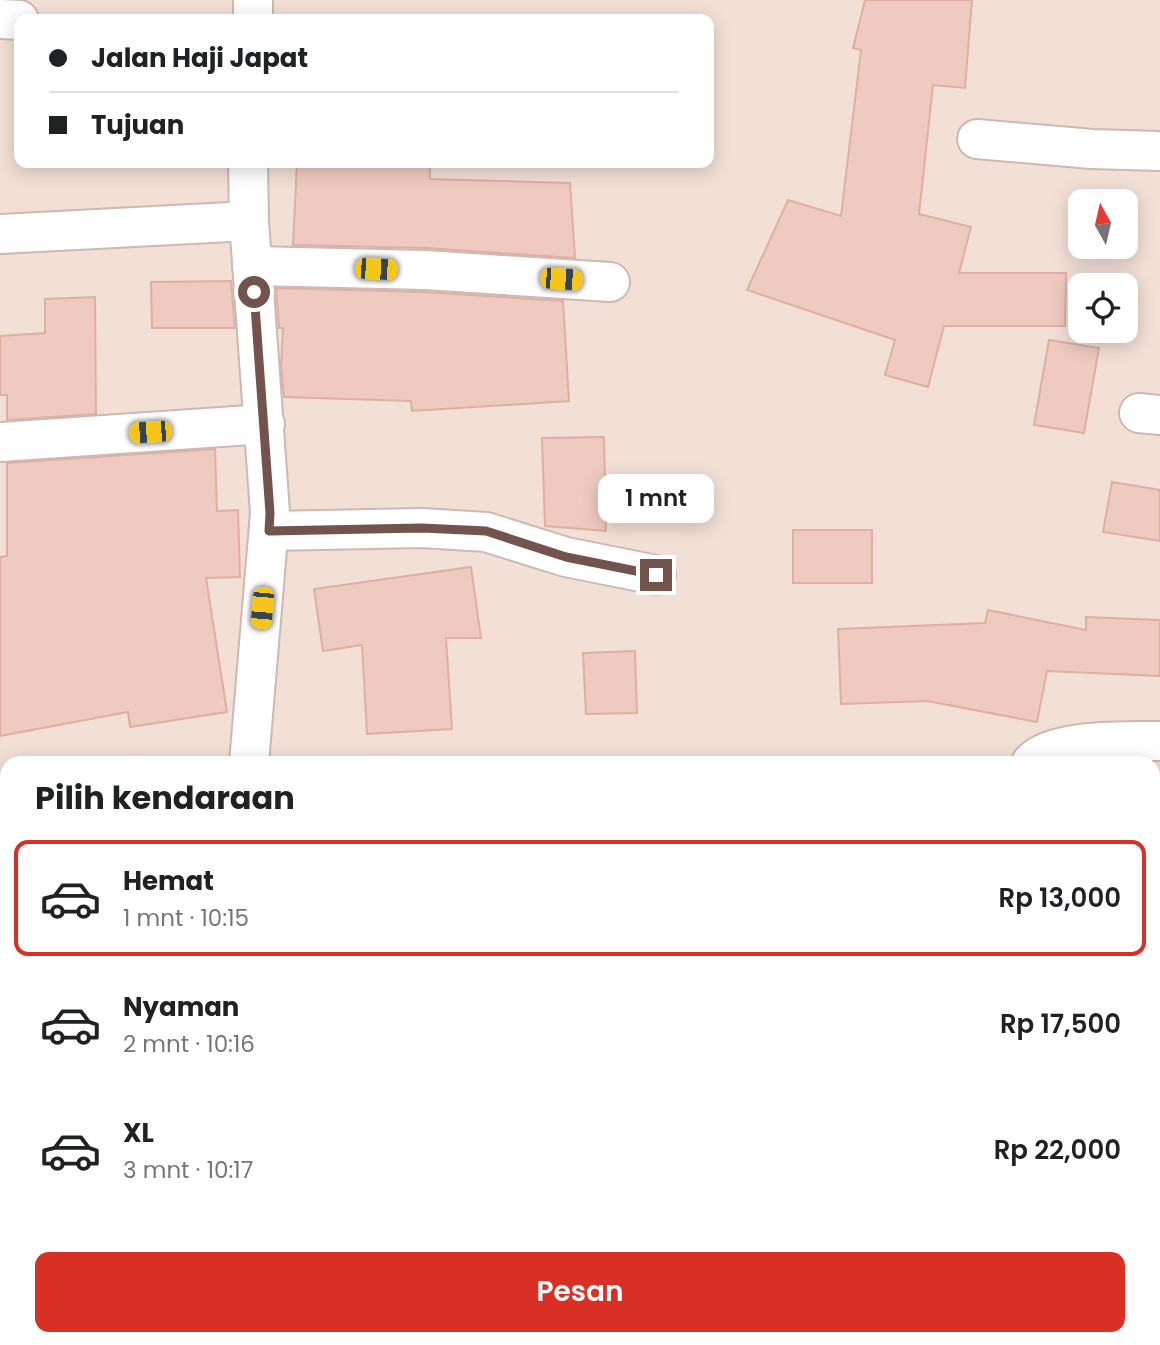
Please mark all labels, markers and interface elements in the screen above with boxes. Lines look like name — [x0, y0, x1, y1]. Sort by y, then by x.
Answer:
text: Jalan Haji Japat — [91, 40, 308, 76]
text: Tujuan — [91, 107, 184, 143]
north arrow — [1068, 189, 1138, 259]
map controls — [1068, 189, 1138, 343]
car — [355, 258, 398, 280]
car — [540, 267, 583, 291]
button: locate — [1068, 273, 1138, 343]
route start — [238, 276, 270, 308]
car — [129, 420, 172, 444]
callout: 1 mnt — [598, 474, 714, 522]
text: 1 mnt — [625, 482, 687, 514]
route end — [640, 559, 672, 591]
car — [250, 586, 275, 630]
text: Pilih kendaraan — [35, 775, 295, 820]
text: Hemat — [123, 863, 214, 899]
icon: car — [39, 867, 102, 930]
text: Rp 13,000 — [999, 880, 1121, 916]
text: 1 mnt · 10:15 — [123, 902, 249, 934]
text: Nyaman — [123, 989, 239, 1025]
icon: car — [39, 993, 102, 1056]
text: Rp 17,500 — [1000, 1006, 1121, 1042]
text: 2 mnt · 10:16 — [123, 1028, 255, 1060]
text: XL — [123, 1115, 154, 1151]
icon: car — [39, 1119, 102, 1182]
text: Rp 22,000 — [994, 1132, 1121, 1168]
text: 3 mnt · 10:17 — [123, 1154, 253, 1186]
button: Pesan — [35, 1252, 1125, 1332]

